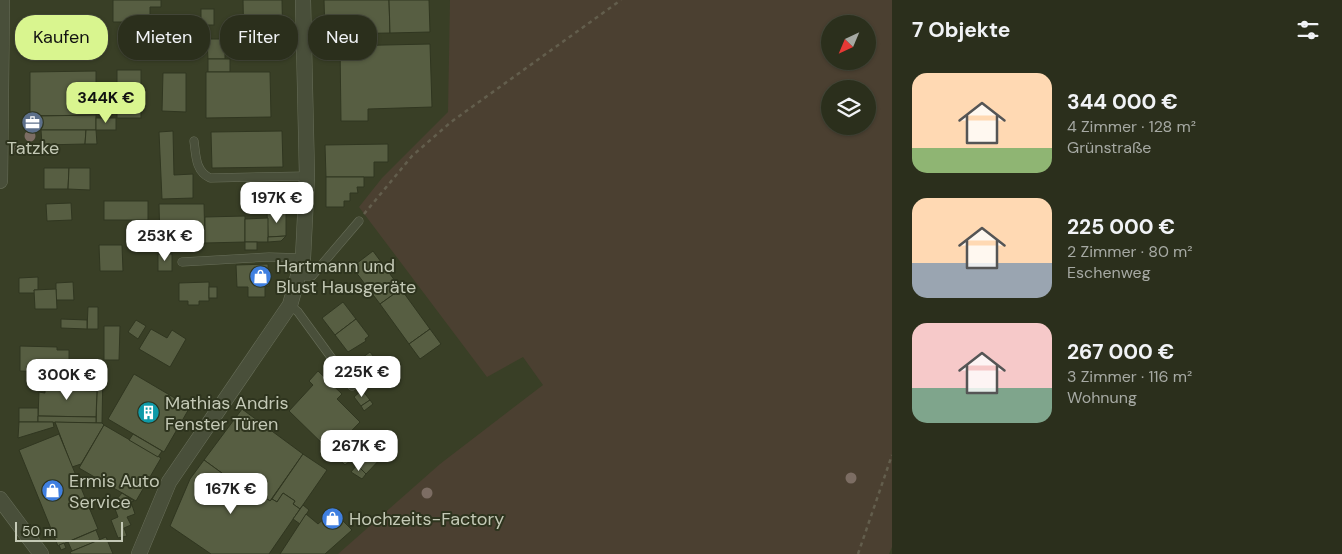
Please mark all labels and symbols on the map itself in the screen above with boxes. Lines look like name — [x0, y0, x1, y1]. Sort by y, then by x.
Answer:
north arrow — [821, 15, 876, 70]
pin: 344K € — [65, 82, 147, 124]
office icon: Tatzke — [21, 111, 45, 135]
place label: Tatzke — [7, 136, 59, 160]
pin: 197K € — [236, 182, 318, 224]
pin: 253K € — [124, 220, 206, 262]
place label: Hartmann und Blust Hausgeräte — [276, 254, 416, 299]
shop icon: Hartmann und Blust Hausgeräte — [248, 264, 272, 288]
pin: 225K € — [321, 356, 403, 398]
pin: 300K € — [26, 358, 108, 401]
place label: Mathias Andris Fenster Türen — [165, 391, 289, 436]
building icon: Mathias Andris Fenster Türen — [137, 401, 161, 425]
pin: 267K € — [318, 430, 400, 472]
place label: Ermis Auto Service — [69, 469, 160, 514]
pin: 167K € — [190, 472, 272, 515]
shop icon: Ermis Auto Service — [41, 479, 65, 503]
shop icon: Hochzeits-Factory — [321, 507, 345, 531]
place label: Hochzeits-Factory — [349, 507, 504, 531]
scale bar — [15, 519, 122, 542]

